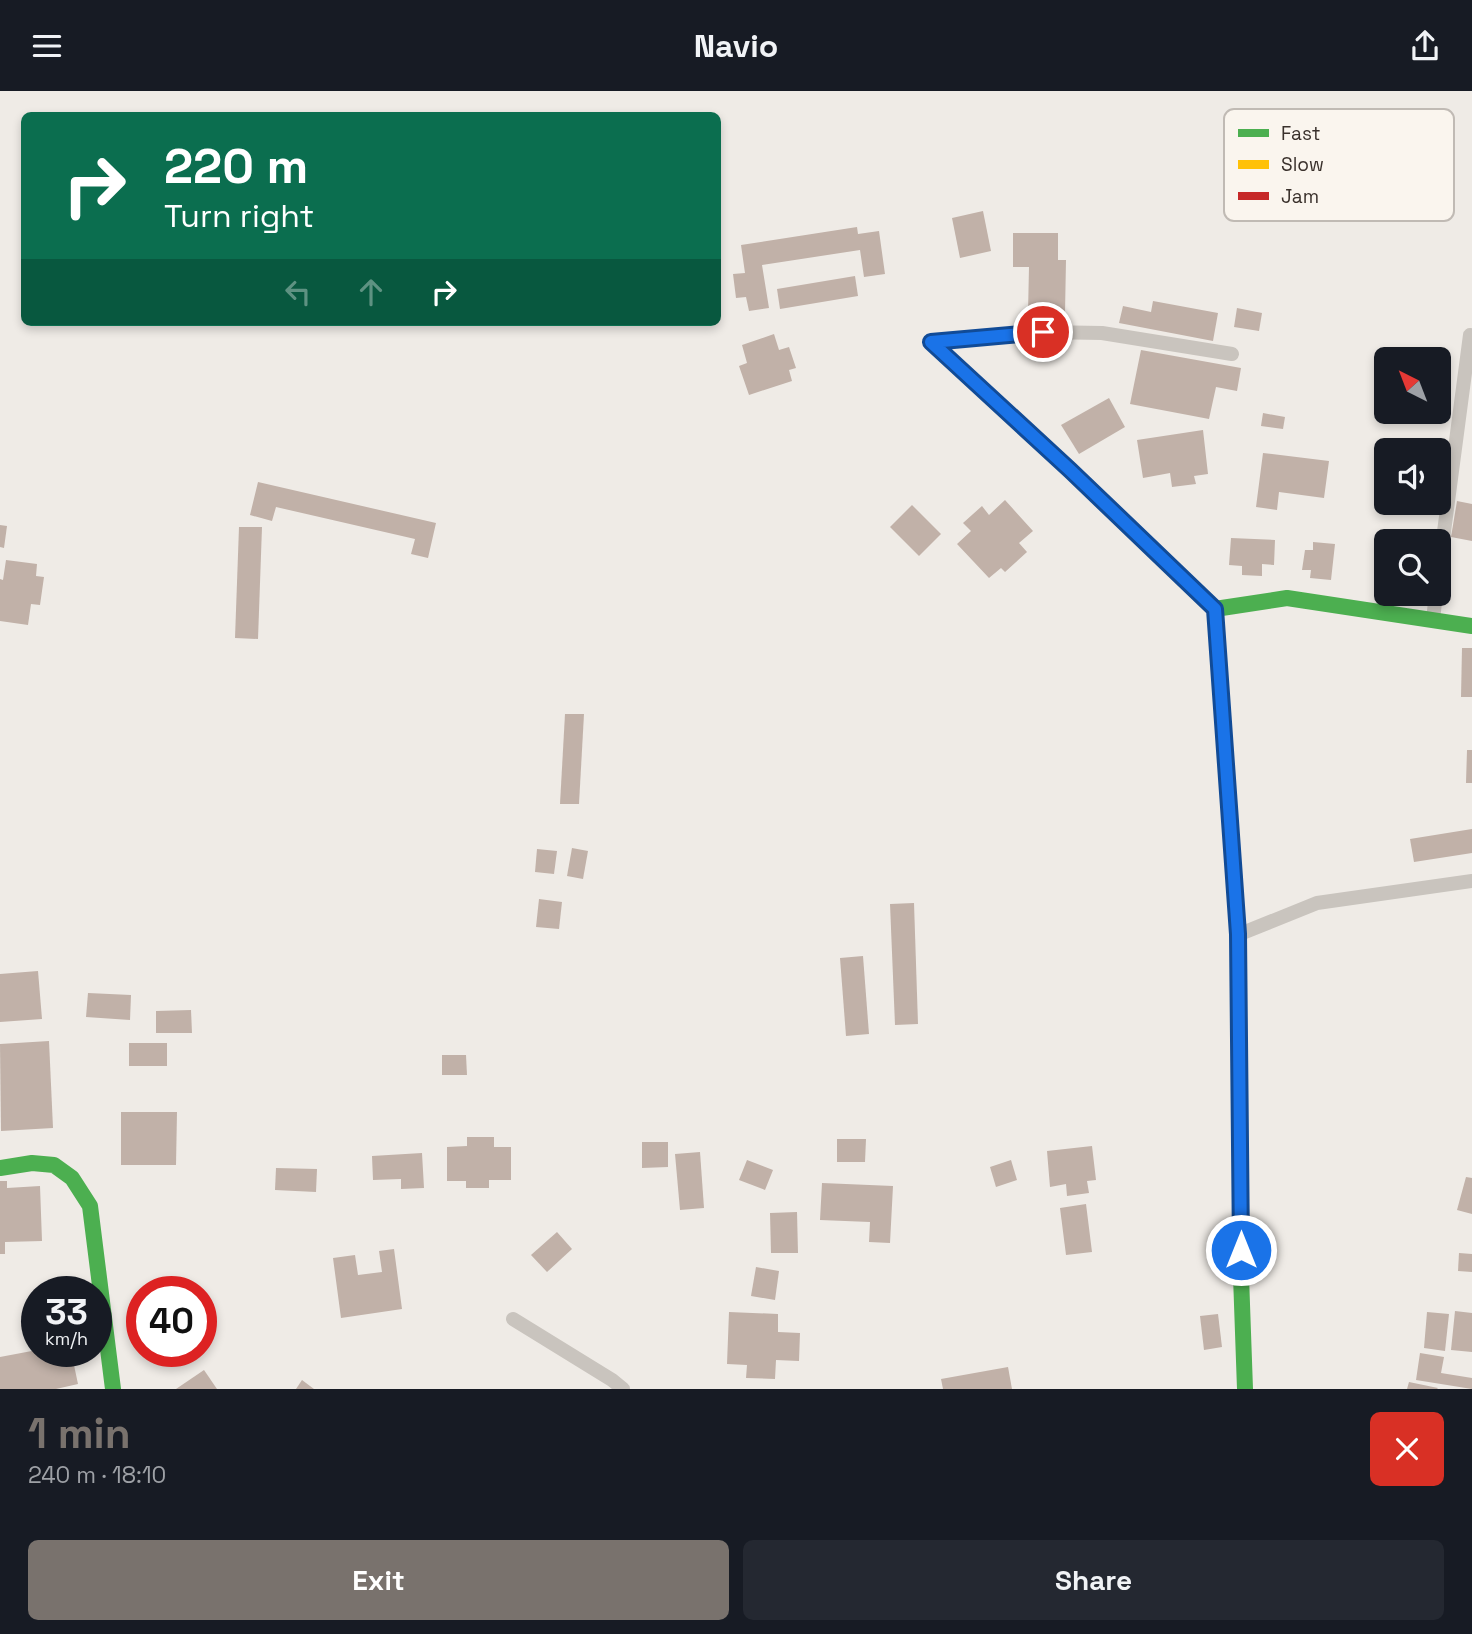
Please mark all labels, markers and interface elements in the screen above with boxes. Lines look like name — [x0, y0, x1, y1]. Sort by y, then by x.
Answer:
text: Navio — [694, 26, 778, 66]
icon: menu — [28, 27, 66, 65]
icon: share — [1406, 27, 1444, 65]
legend — [1224, 109, 1454, 221]
text: Fast — [1281, 121, 1321, 146]
text: 220 m — [164, 135, 308, 197]
icon: right — [49, 140, 140, 231]
text: Slow — [1281, 152, 1324, 177]
text: Jam — [1281, 184, 1319, 209]
text: Turn right — [164, 196, 314, 236]
icon: left — [279, 273, 317, 311]
icon: ahead — [352, 273, 390, 311]
icon: right — [425, 273, 463, 311]
pin — [1013, 302, 1073, 362]
icon: arrive — [1024, 313, 1062, 351]
north arrow — [1374, 347, 1451, 423]
map controls — [1374, 347, 1451, 606]
button: sound — [1374, 438, 1451, 515]
button: search — [1374, 529, 1451, 606]
position arrow — [1204, 1213, 1278, 1287]
speed limit sign: 40 — [126, 1276, 217, 1367]
text: 33 — [45, 1290, 88, 1334]
text: km/h — [45, 1327, 88, 1350]
text: 1 min — [28, 1407, 131, 1460]
button: close — [1370, 1412, 1444, 1486]
text: 240 m · 18:10 — [28, 1460, 166, 1490]
button: Exit — [28, 1540, 729, 1620]
button: Share — [743, 1540, 1444, 1620]

